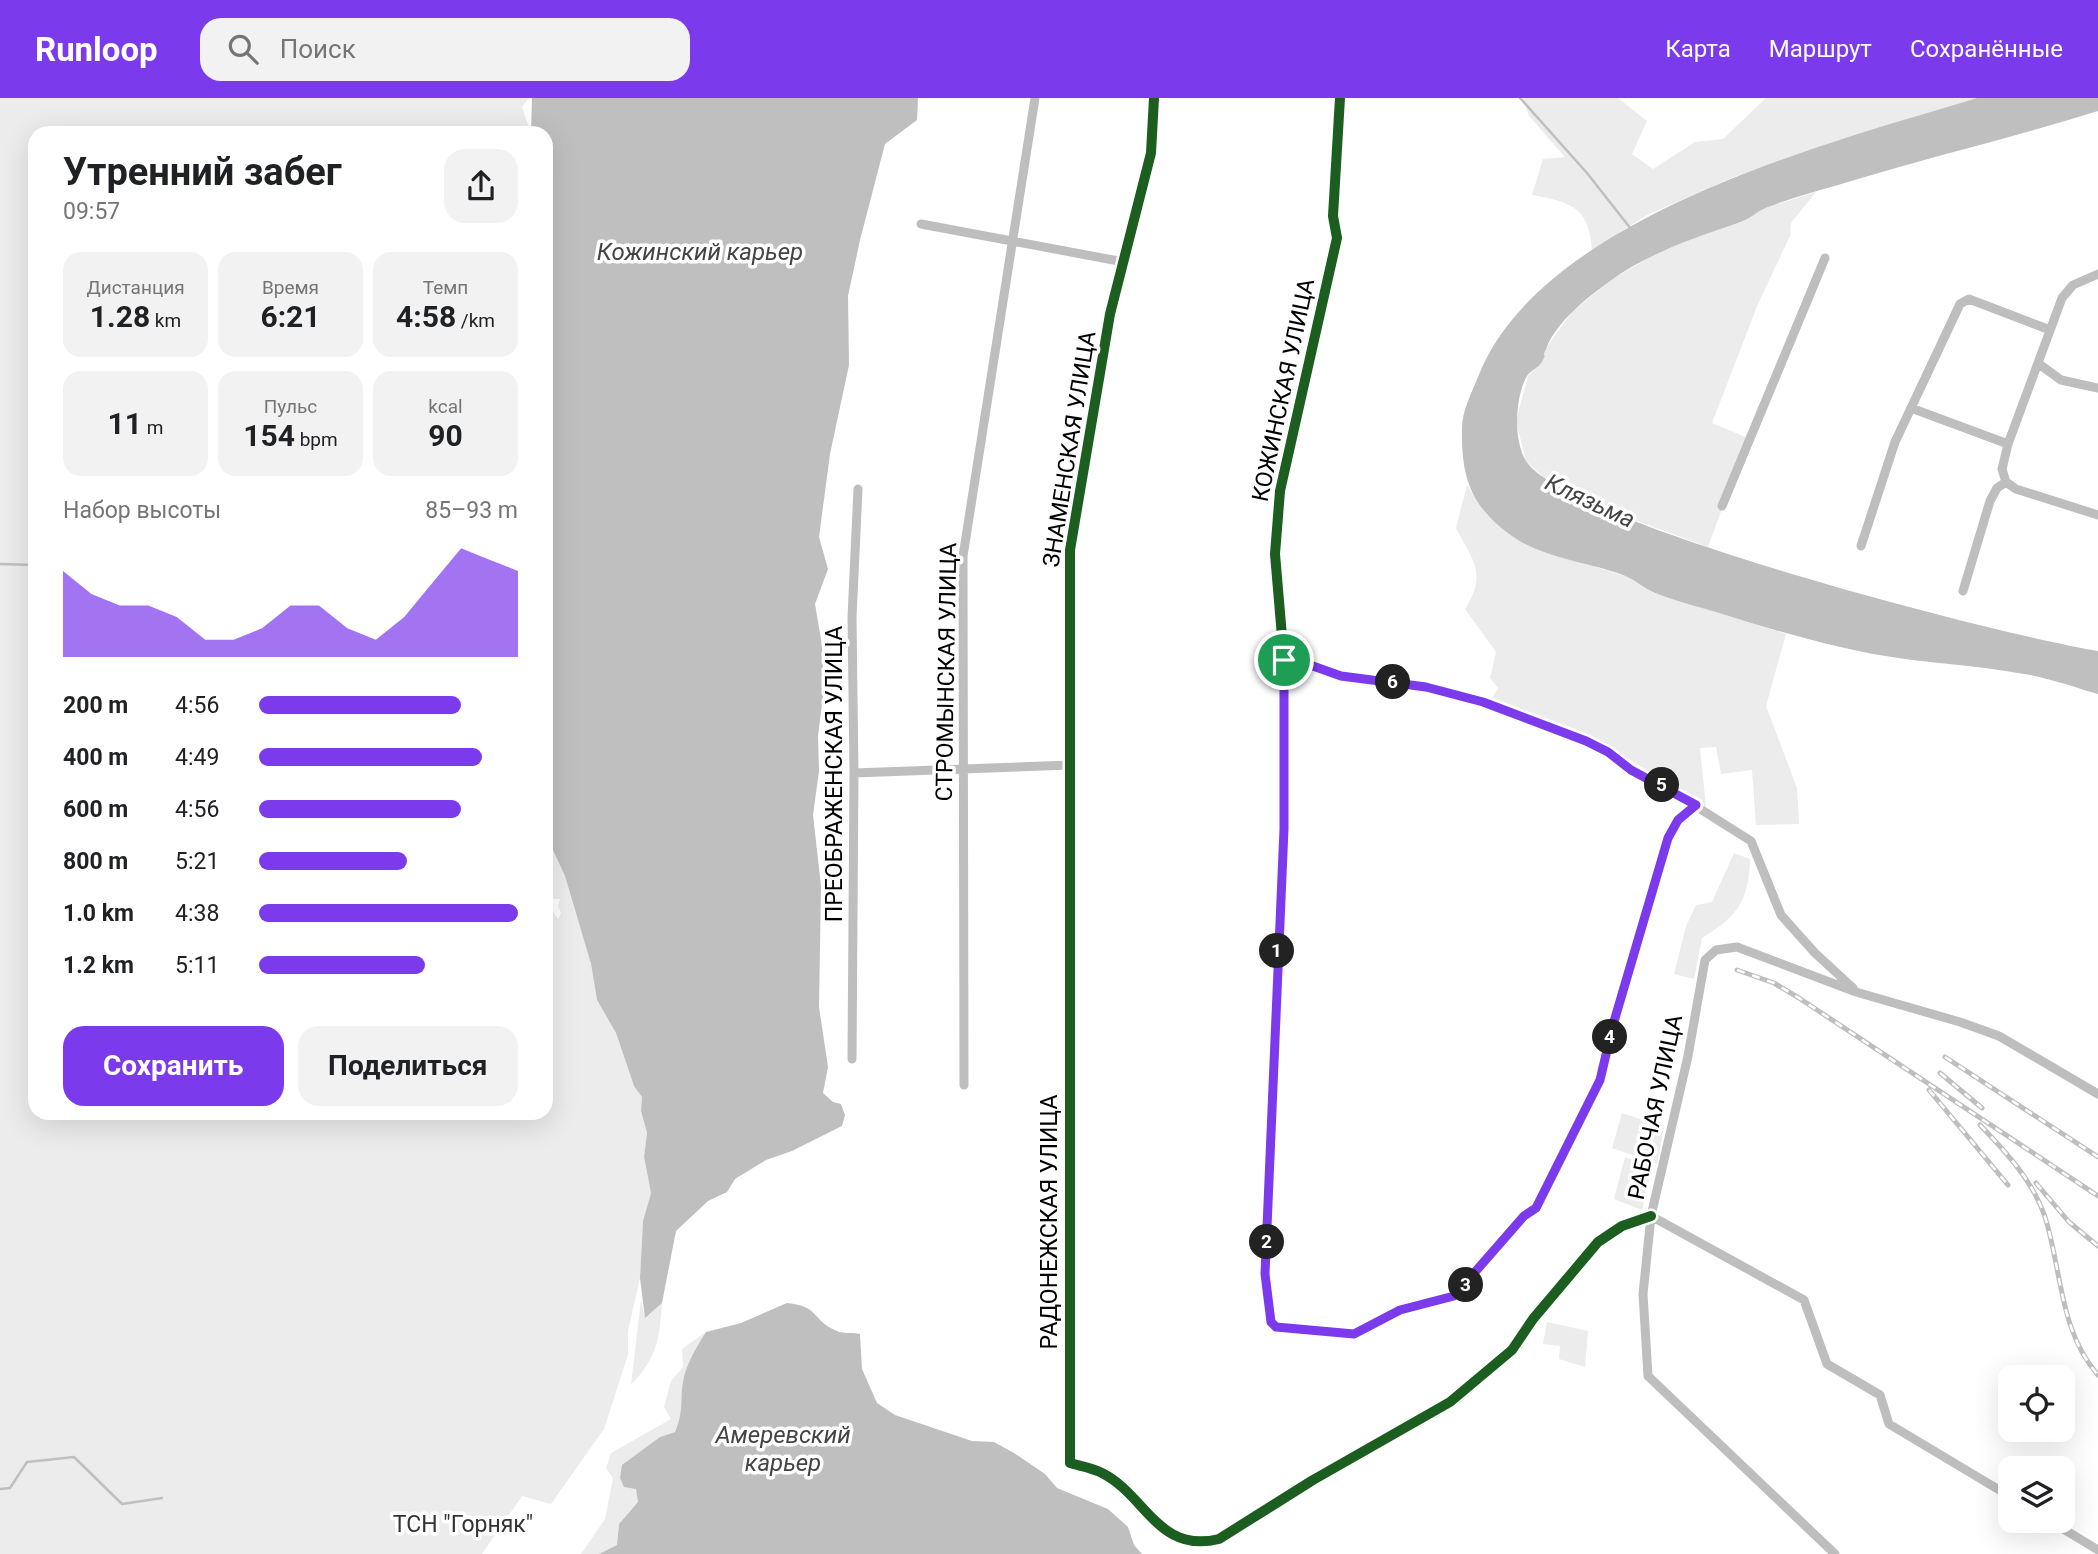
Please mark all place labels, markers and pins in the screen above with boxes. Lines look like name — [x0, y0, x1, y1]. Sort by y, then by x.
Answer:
pin — [1254, 630, 1314, 690]
pin: 6 — [1376, 664, 1410, 700]
pin: 5 — [1644, 768, 1680, 802]
pin: 1 — [1260, 934, 1294, 968]
pin: 4 — [1592, 1020, 1628, 1054]
pin: 2 — [1250, 1224, 1284, 1260]
pin: 3 — [1448, 1268, 1484, 1302]

